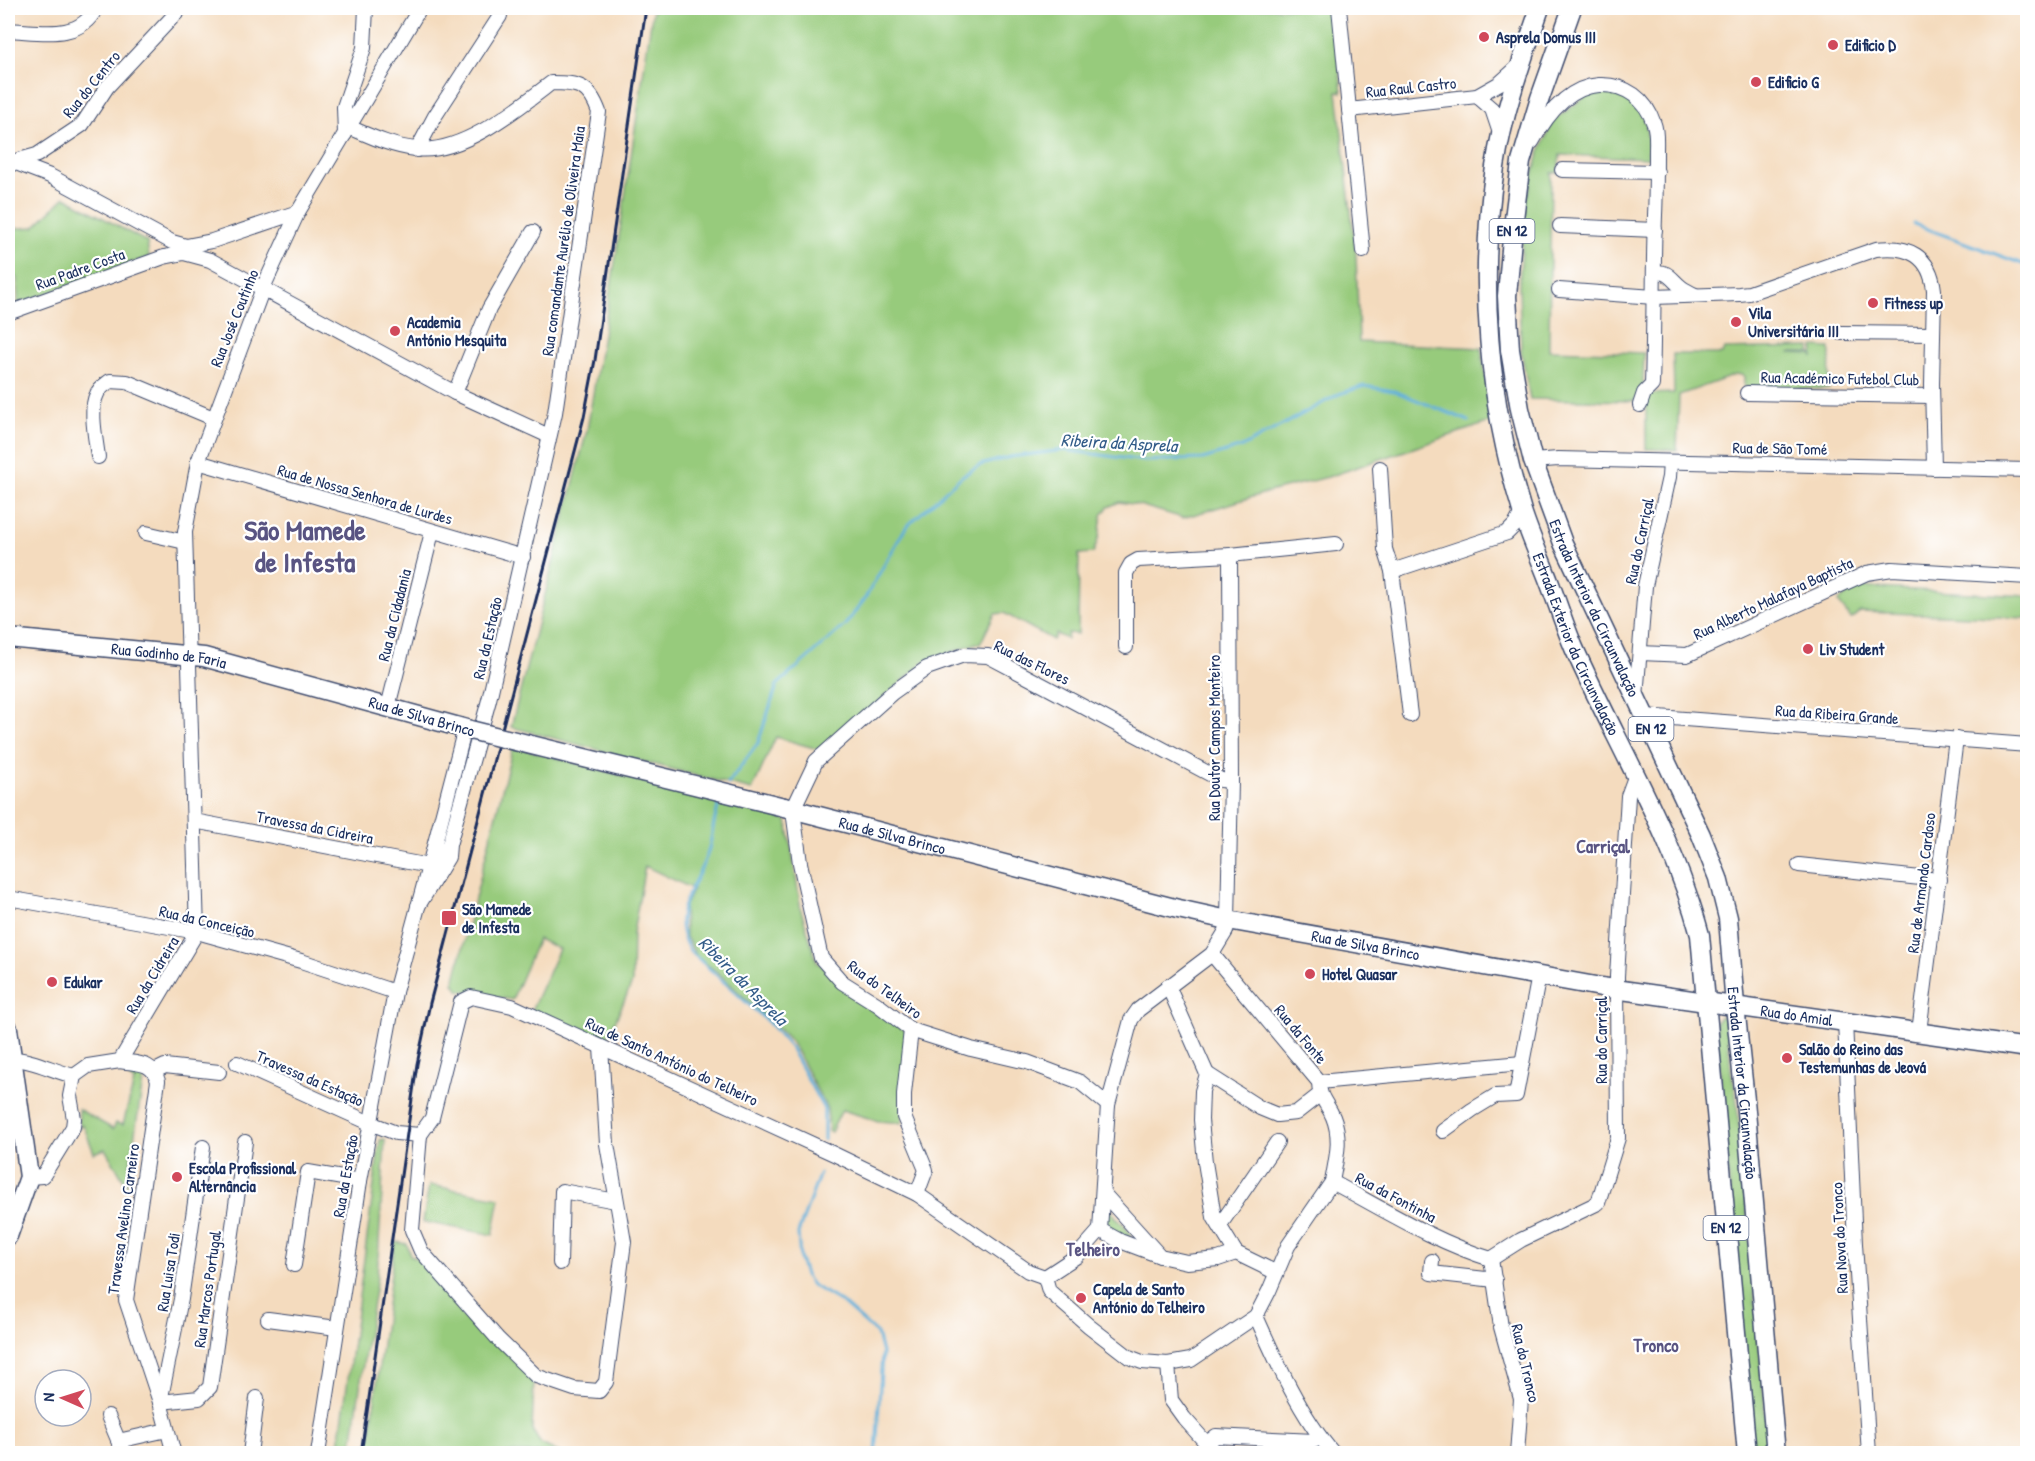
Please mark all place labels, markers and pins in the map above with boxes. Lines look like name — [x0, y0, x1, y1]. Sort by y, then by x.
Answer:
place label: Asprela Domus III — [1496, 26, 1596, 49]
marker: Asprela Domus III — [1477, 30, 1491, 44]
place label: Edificio D — [1845, 34, 1896, 56]
marker: Edificio D — [1826, 38, 1840, 52]
place label: Edificio G — [1768, 71, 1819, 93]
marker: Edificio G — [1749, 75, 1763, 89]
place label: Fitness up — [1884, 292, 1943, 315]
marker: Fitness up — [1866, 296, 1880, 310]
place label: Vila Universitária III — [1748, 302, 1839, 342]
place label: Academia António Mesquita — [407, 311, 507, 352]
marker: Vila Universitária III — [1729, 315, 1743, 329]
marker: Academia António Mesquita — [388, 324, 402, 338]
place label: Liv Student — [1820, 638, 1885, 660]
marker: Liv Student — [1801, 642, 1815, 656]
place label: São Mamede de Infesta — [462, 898, 532, 938]
marker: São Mamede de Infesta — [440, 909, 458, 927]
place label: Hotel Quasar — [1322, 963, 1398, 985]
marker: Hotel Quasar — [1303, 967, 1317, 981]
place label: Edukar — [64, 971, 104, 993]
marker: Edukar — [45, 975, 59, 989]
place label: Salão do Reino das Testemunhas de Jeová — [1798, 1038, 1927, 1078]
marker: Salão do Reino das Testemunhas de Jeová — [1780, 1051, 1794, 1065]
place label: Escola Profissional Alternância — [189, 1157, 297, 1197]
marker: Escola Profissional Alternância — [170, 1170, 184, 1184]
place label: Capela de Santo António do Telheiro — [1093, 1278, 1205, 1318]
marker: Capela de Santo António do Telheiro — [1074, 1291, 1088, 1305]

